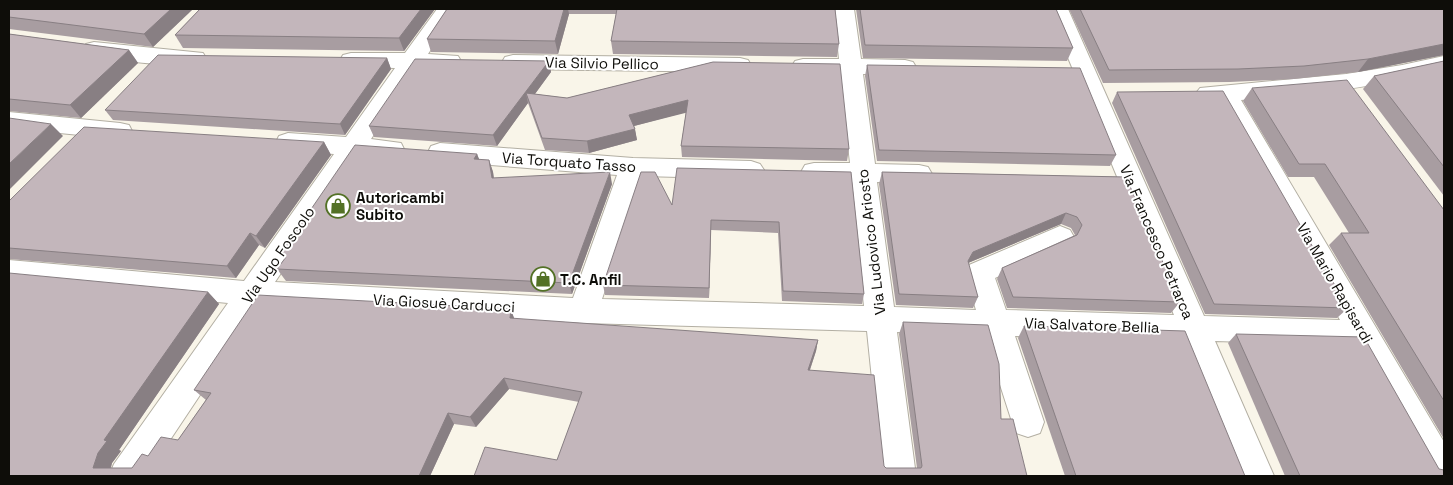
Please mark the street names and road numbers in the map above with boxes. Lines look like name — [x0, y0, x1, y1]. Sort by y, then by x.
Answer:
street label: Via Silvio Pellico — [545, 53, 659, 73]
street label: Via Torquato Tasso — [501, 148, 637, 176]
street label: Via Francesco Petrarca — [1116, 162, 1198, 322]
street label: Via Ludovico Ariosto — [853, 168, 889, 316]
street label: Via Ugo Foscolo — [237, 203, 319, 307]
street label: Via Mario Rapisardi — [1293, 219, 1377, 347]
street label: Via Giosuè Carducci — [372, 290, 516, 316]
street label: Via Salvatore Bellia — [1024, 313, 1160, 337]

